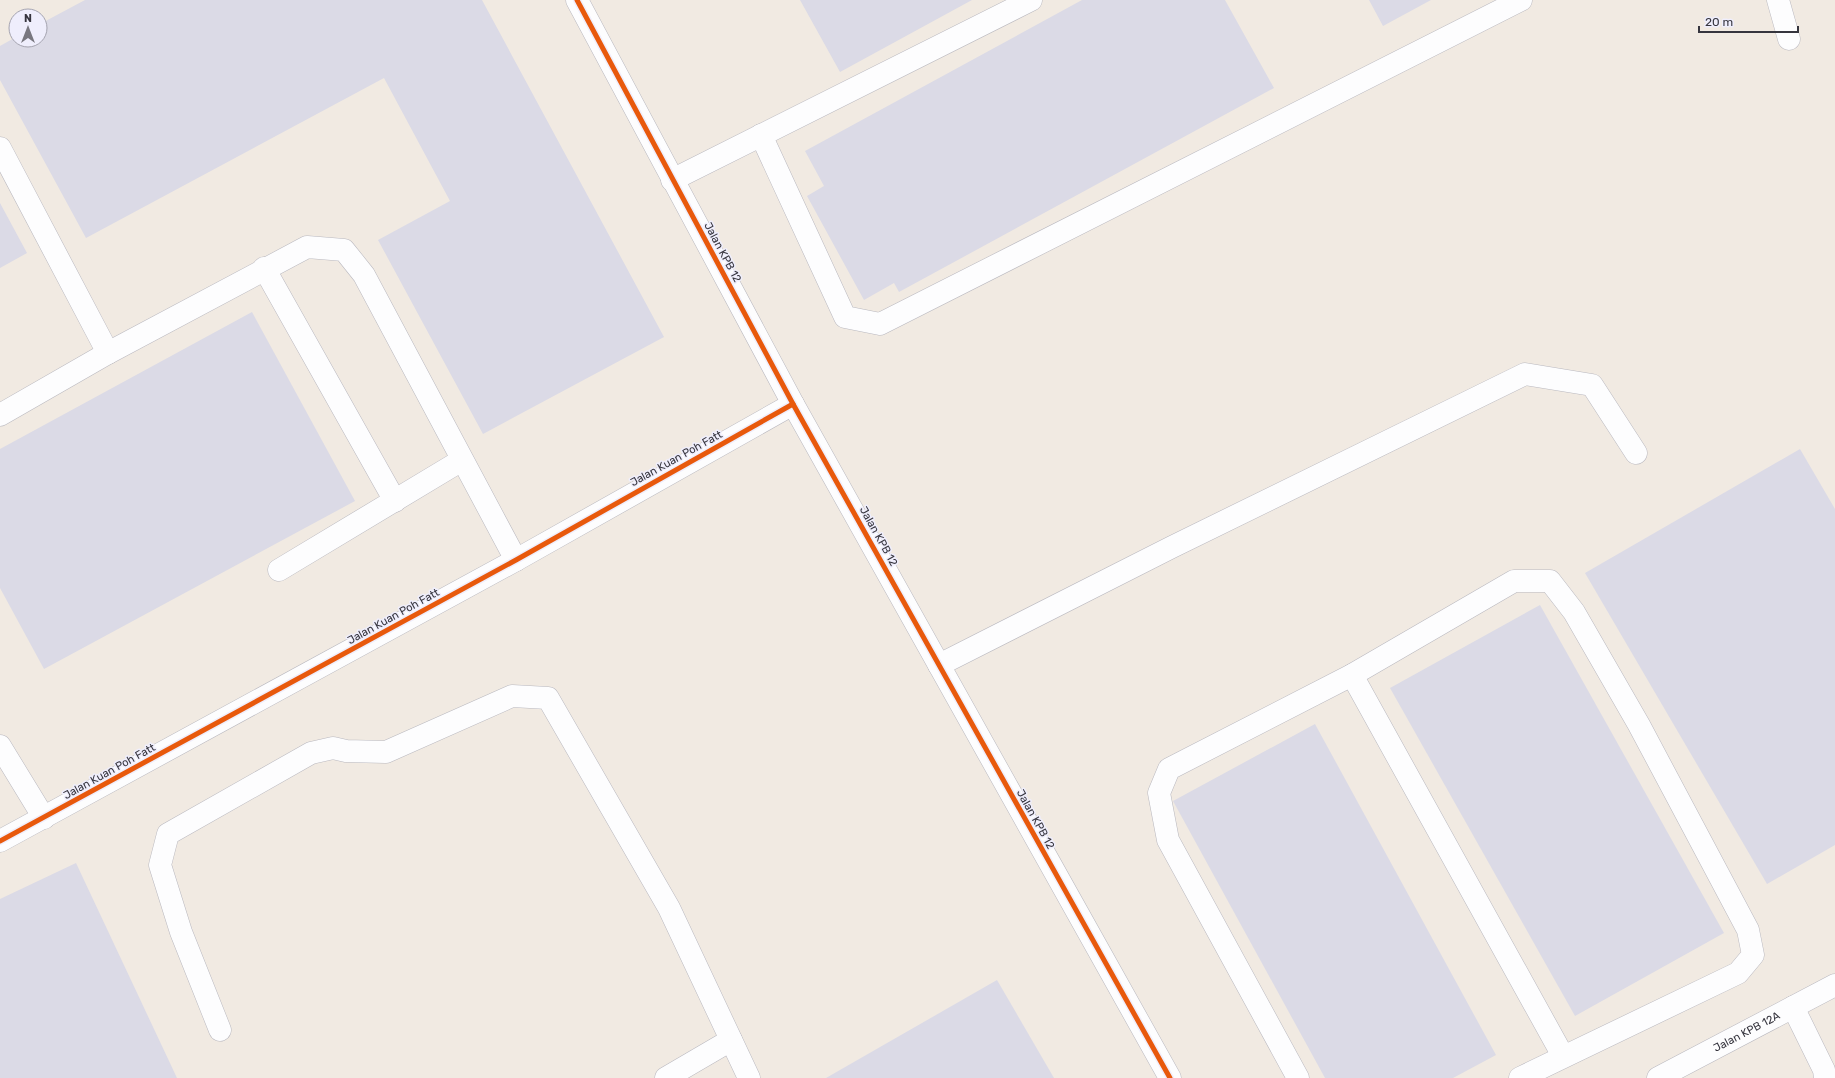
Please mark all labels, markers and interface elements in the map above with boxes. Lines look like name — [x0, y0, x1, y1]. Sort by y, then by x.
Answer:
north arrow — [8, 8, 48, 48]
scale bar — [1699, 8, 1798, 34]
text: N — [24, 12, 32, 25]
text: 20 m — [1705, 15, 1733, 29]
street label: Jalan KPB 12 — [701, 220, 744, 284]
street label: Jalan Kuan Poh Fatt — [628, 427, 725, 489]
street label: Jalan KPB 12 — [857, 504, 900, 568]
street label: Jalan Kuan Poh Fatt — [345, 585, 442, 647]
street label: Jalan Kuan Poh Fatt — [61, 740, 158, 802]
street label: Jalan KPB 12 — [1014, 787, 1057, 851]
street label: Jalan KPB 12A — [1711, 1009, 1783, 1055]

